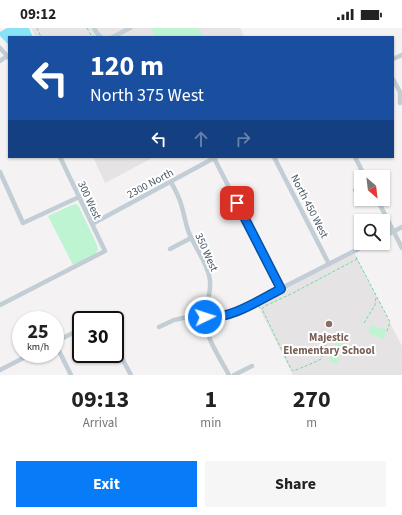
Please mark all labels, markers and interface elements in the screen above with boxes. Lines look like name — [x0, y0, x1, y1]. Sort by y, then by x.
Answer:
text: 09:12 — [20, 4, 56, 25]
text: 120 m — [90, 46, 164, 86]
icon: left — [24, 52, 76, 104]
text: North 375 West — [90, 83, 204, 108]
icon: left — [148, 128, 170, 150]
icon: ahead — [190, 128, 212, 150]
icon: right — [232, 128, 254, 150]
street label: 2300 North — [124, 165, 176, 202]
north arrow — [354, 170, 390, 206]
map controls — [354, 170, 390, 250]
street label: North 450 West — [287, 172, 332, 241]
street label: 300 West — [74, 179, 105, 222]
pin — [220, 186, 254, 220]
icon: arrive — [226, 192, 248, 214]
button: search — [354, 214, 390, 250]
street label: 350 West — [191, 231, 222, 274]
position arrow — [184, 296, 226, 338]
speed limit sign: 30 — [72, 311, 124, 363]
text: 25 — [27, 318, 49, 346]
marker: Majestic Elementary School — [324, 319, 334, 329]
place label: Majestic Elementary School — [283, 330, 376, 358]
text: km/h — [27, 340, 49, 354]
text: 09:13 — [71, 382, 129, 417]
text: 1 — [205, 382, 217, 417]
text: 270 — [293, 382, 331, 417]
text: Arrival — [83, 414, 118, 432]
text: min — [200, 414, 221, 432]
text: m — [306, 414, 317, 432]
button: Exit — [16, 461, 197, 507]
button: Share — [205, 461, 386, 507]

